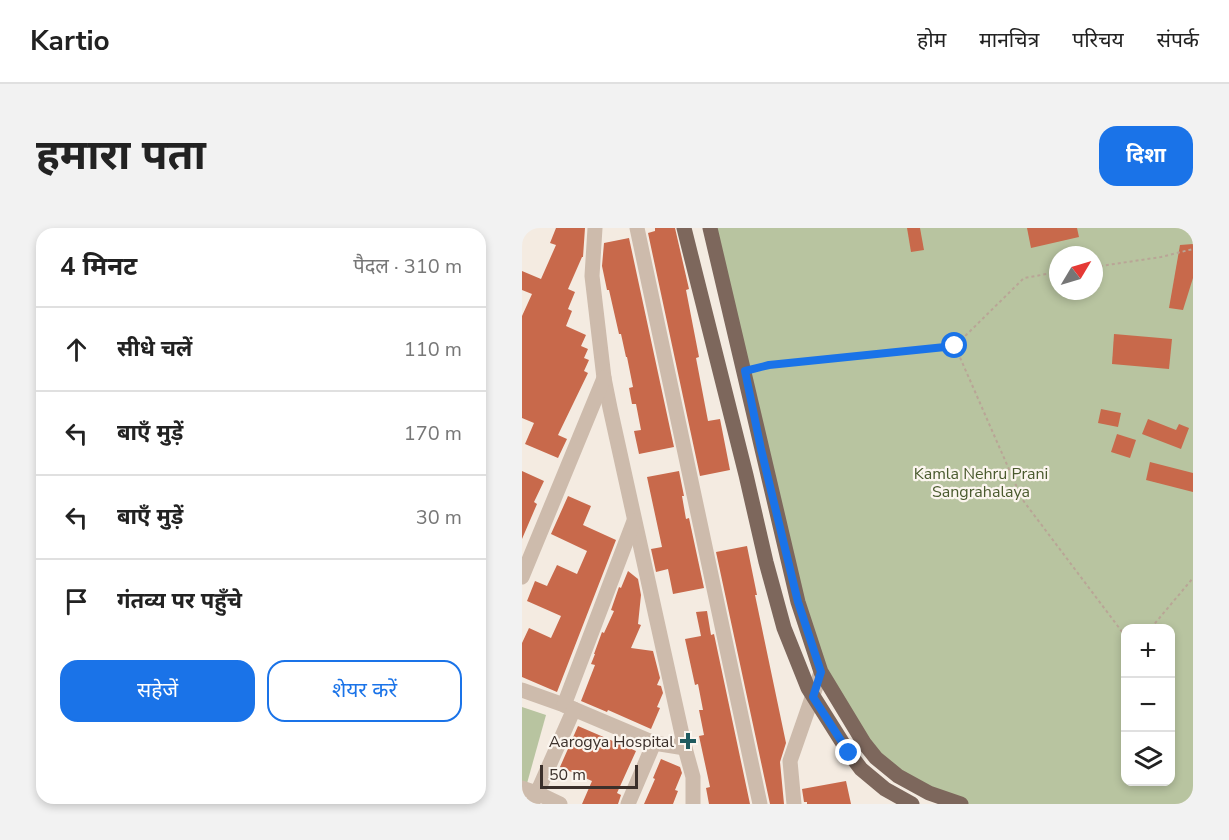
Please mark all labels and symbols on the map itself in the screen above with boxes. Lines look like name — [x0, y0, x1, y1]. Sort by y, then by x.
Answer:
north arrow — [1049, 246, 1103, 300]
route start — [941, 332, 967, 358]
park label: Kamla Nehru Prani Sangrahalaya — [914, 463, 1048, 503]
place label: Aarogya Hospital — [549, 731, 674, 753]
marker: Aarogya Hospital — [679, 732, 697, 750]
route end — [835, 739, 861, 765]
scale bar — [540, 762, 638, 790]

